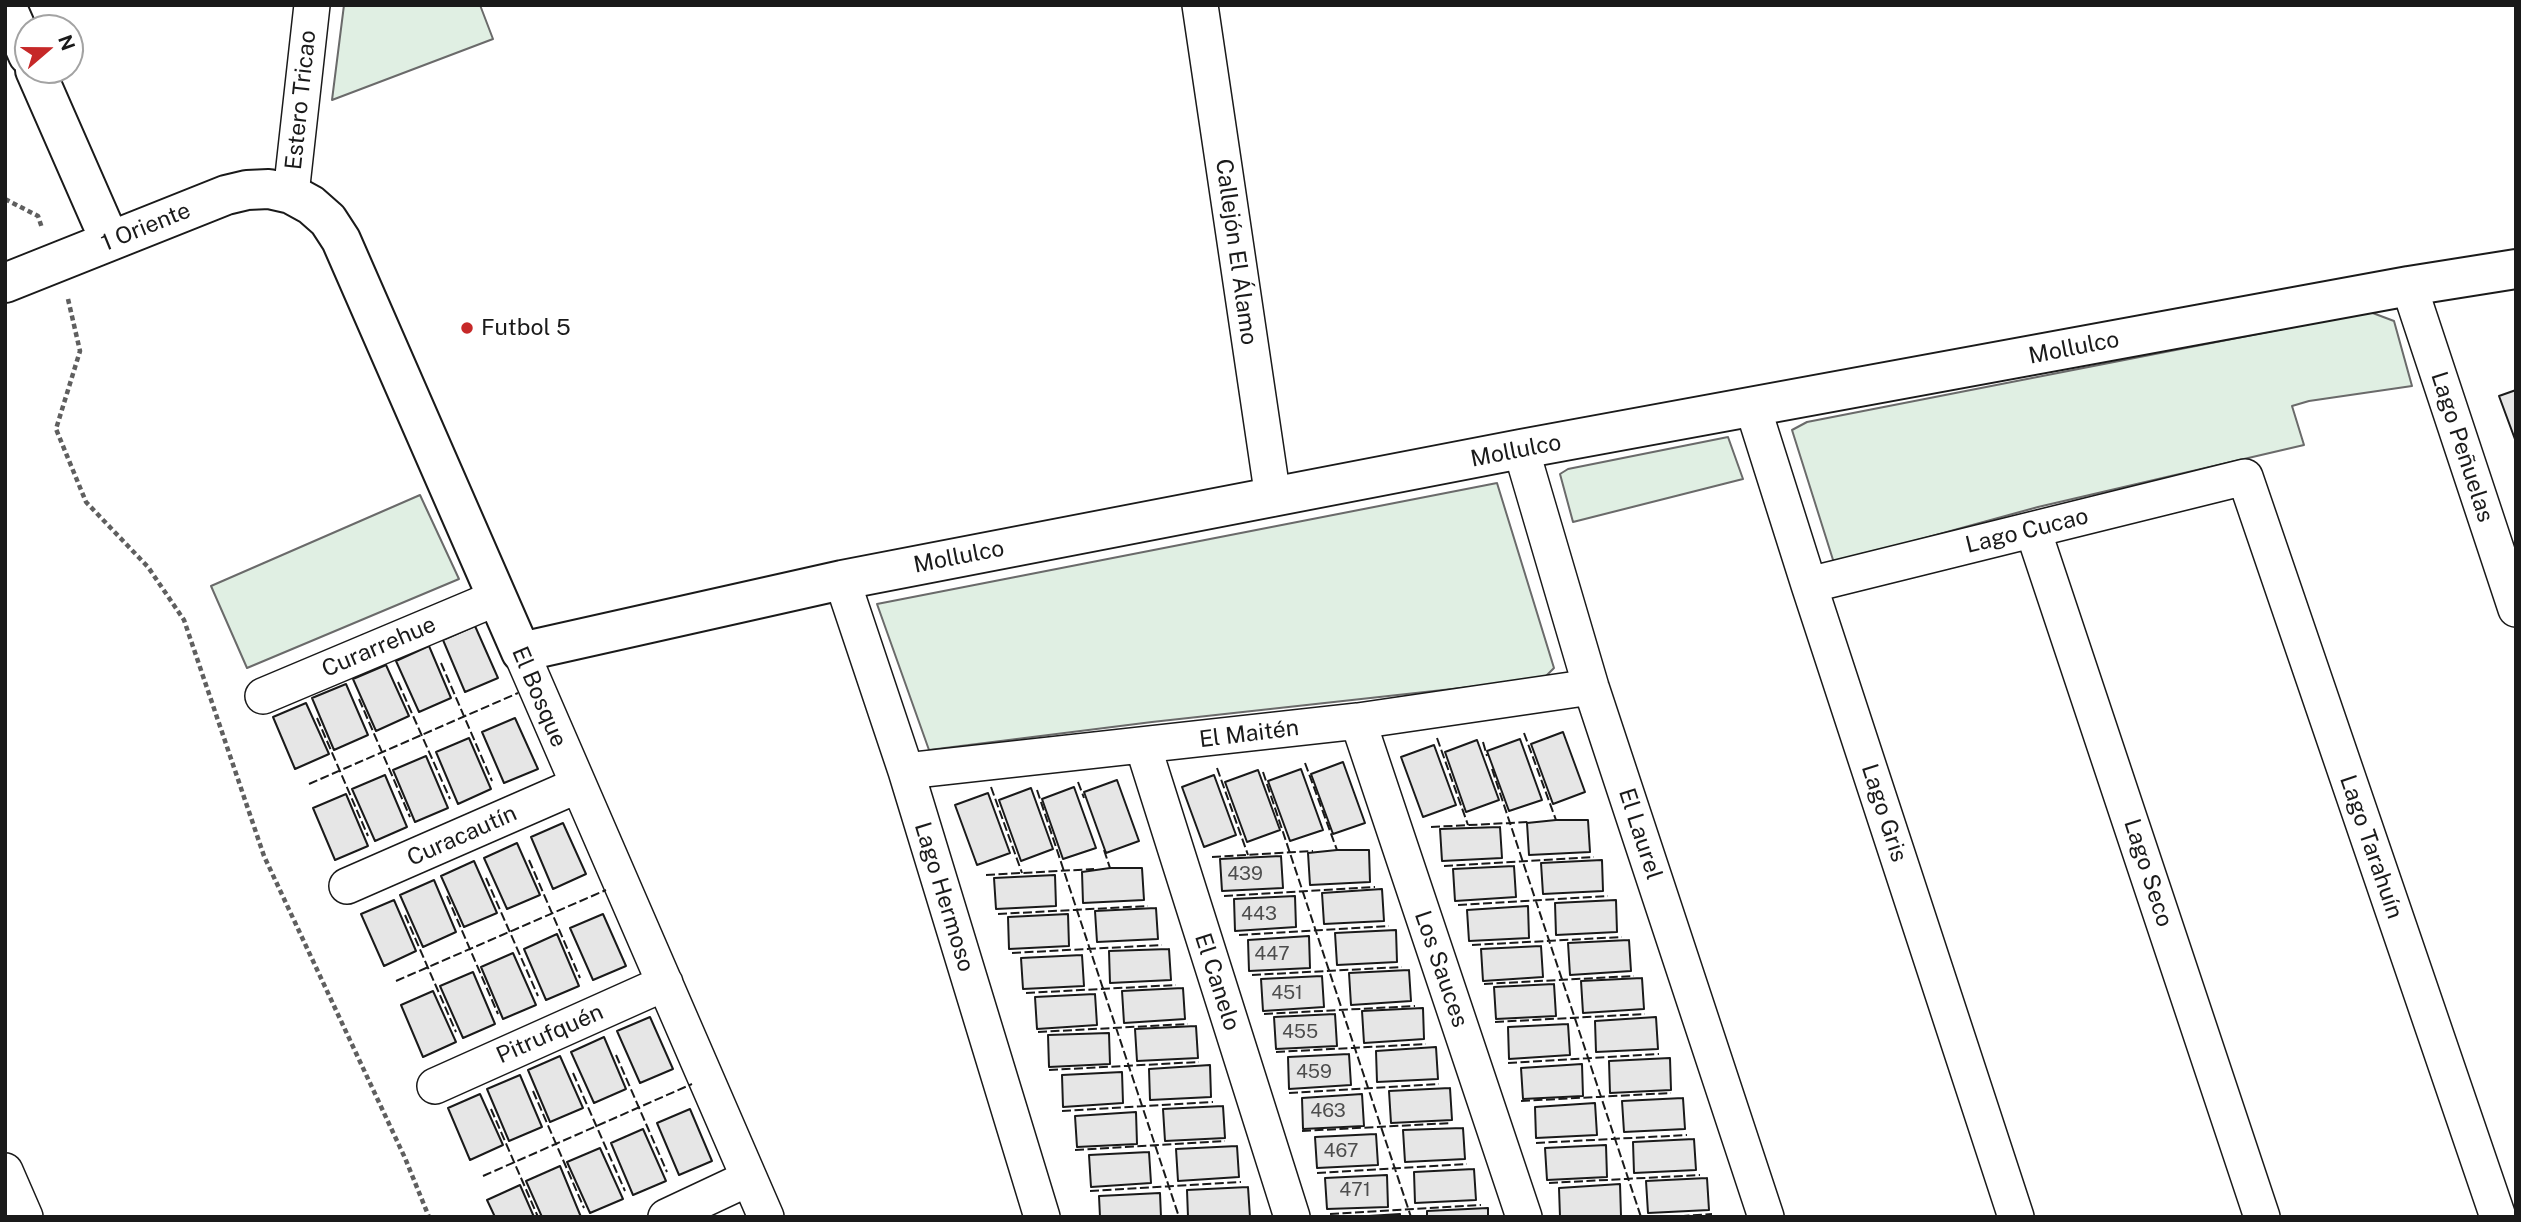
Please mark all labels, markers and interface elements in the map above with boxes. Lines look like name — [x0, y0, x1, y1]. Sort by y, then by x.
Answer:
north arrow — [14, 14, 84, 84]
street label: Estero Tricao — [280, 29, 322, 171]
text: N — [54, 32, 80, 53]
street label: Callejón El Álamo — [1209, 157, 1263, 347]
street label: 1 Oriente — [97, 197, 195, 257]
place label: Futbol 5 — [481, 314, 571, 342]
marker: Futbol 5 — [459, 320, 475, 336]
street label: Mollulco — [2026, 326, 2122, 370]
street label: Lago Peñuelas — [2425, 368, 2499, 526]
street label: Mollulco — [1468, 429, 1564, 473]
street label: Lago Cucao — [1963, 502, 2091, 560]
street label: Mollulco — [911, 535, 1007, 579]
street label: Curarrehue — [318, 611, 440, 683]
street label: El Bosque — [505, 643, 573, 751]
street label: El Maitén — [1198, 714, 1300, 754]
street label: Lago Gris — [1855, 761, 1913, 865]
street label: Lago Tarahuín — [2334, 771, 2408, 923]
street label: El Laurel — [1612, 785, 1668, 883]
street label: Curacautín — [403, 800, 521, 872]
street label: Lago Seco — [2118, 815, 2178, 931]
street label: Lago Hermoso — [908, 819, 980, 975]
house number: 439 — [1227, 863, 1263, 885]
house number: 443 — [1241, 903, 1277, 925]
street label: Los Sauces — [1408, 907, 1474, 1031]
street label: El Canelo — [1188, 930, 1246, 1034]
house number: 447 — [1254, 943, 1290, 965]
house number: 451 — [1271, 982, 1303, 1004]
street label: Pitrufquén — [492, 998, 608, 1070]
house number: 455 — [1282, 1021, 1318, 1043]
house number: 459 — [1296, 1061, 1332, 1083]
house number: 463 — [1310, 1100, 1346, 1122]
house number: 467 — [1324, 1140, 1358, 1162]
house number: 471 — [1339, 1179, 1371, 1201]

